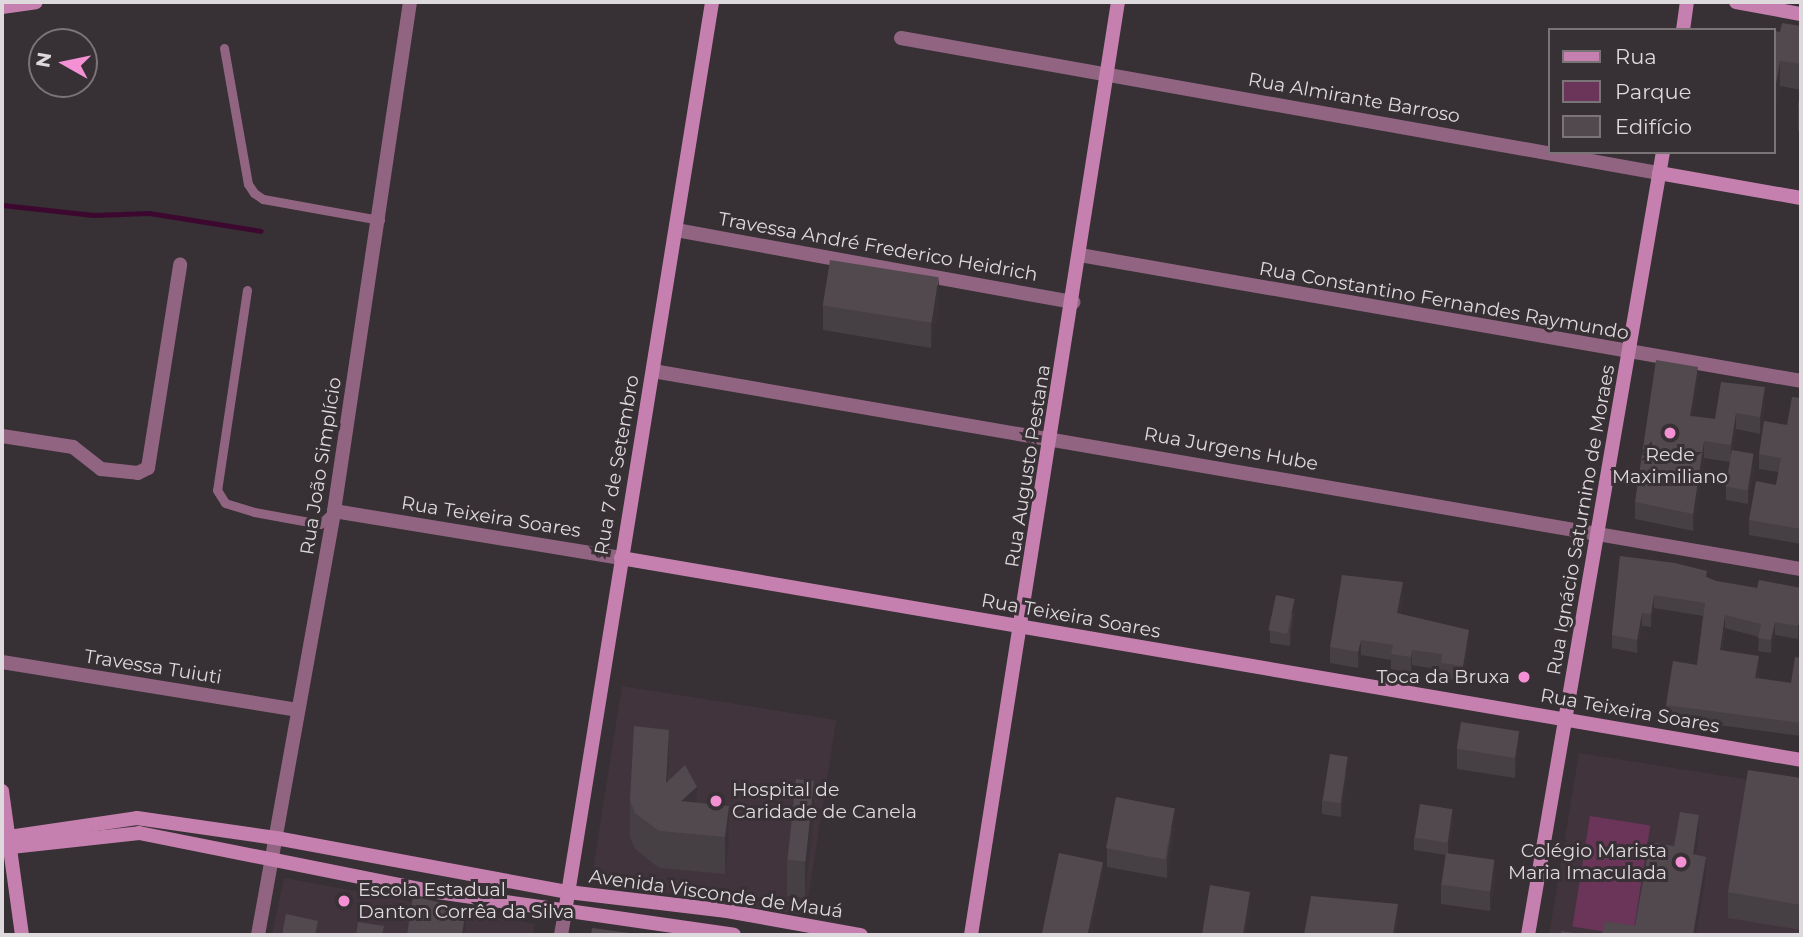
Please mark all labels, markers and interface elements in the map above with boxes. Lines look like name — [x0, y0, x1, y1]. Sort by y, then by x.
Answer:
north arrow — [28, 28, 98, 98]
legend — [1548, 28, 1775, 154]
text: Rua — [1615, 44, 1657, 69]
text: N — [31, 51, 56, 69]
street label: Rua Almirante Barroso — [1246, 68, 1462, 128]
text: Parque — [1615, 79, 1691, 104]
text: Edifício — [1615, 114, 1692, 139]
street label: Travessa André Frederico Heidrich — [717, 208, 1039, 286]
street label: Rua Constantino Fernandes Raymundo — [1257, 257, 1631, 345]
street label: Rua Augusto Pestana — [1001, 363, 1055, 569]
street label: Rua Ignácio Saturnino de Moraes — [1542, 363, 1620, 677]
street label: Rua 7 de Setembro — [590, 373, 644, 557]
street label: Rua João Simplício — [296, 375, 346, 557]
street label: Rua Jurgens Hube — [1142, 422, 1320, 476]
marker: Rede Maximiliano — [1662, 425, 1678, 441]
place label: Rede Maximiliano — [1612, 444, 1728, 488]
street label: Rua Teixeira Soares — [400, 492, 582, 542]
street label: Rua Teixeira Soares — [980, 589, 1162, 643]
street label: Travessa Tuiuti — [83, 645, 223, 689]
place label: Toca da Bruxa — [1376, 666, 1510, 688]
marker: Toca da Bruxa — [1516, 669, 1532, 685]
street label: Rua Teixeira Soares — [1539, 684, 1721, 738]
place label: Hospital de Caridade de Canela — [732, 779, 917, 823]
marker: Hospital de Caridade de Canela — [706, 791, 726, 811]
place label: Colégio Marista Maria Imaculada — [1508, 840, 1667, 884]
marker: Colégio Marista Maria Imaculada — [1673, 854, 1689, 870]
street label: Avenida Visconde de Mauá — [588, 865, 844, 923]
place label: Escola Estadual Danton Corrêa da Silva — [358, 879, 574, 923]
marker: Escola Estadual Danton Corrêa da Silva — [336, 893, 352, 909]

